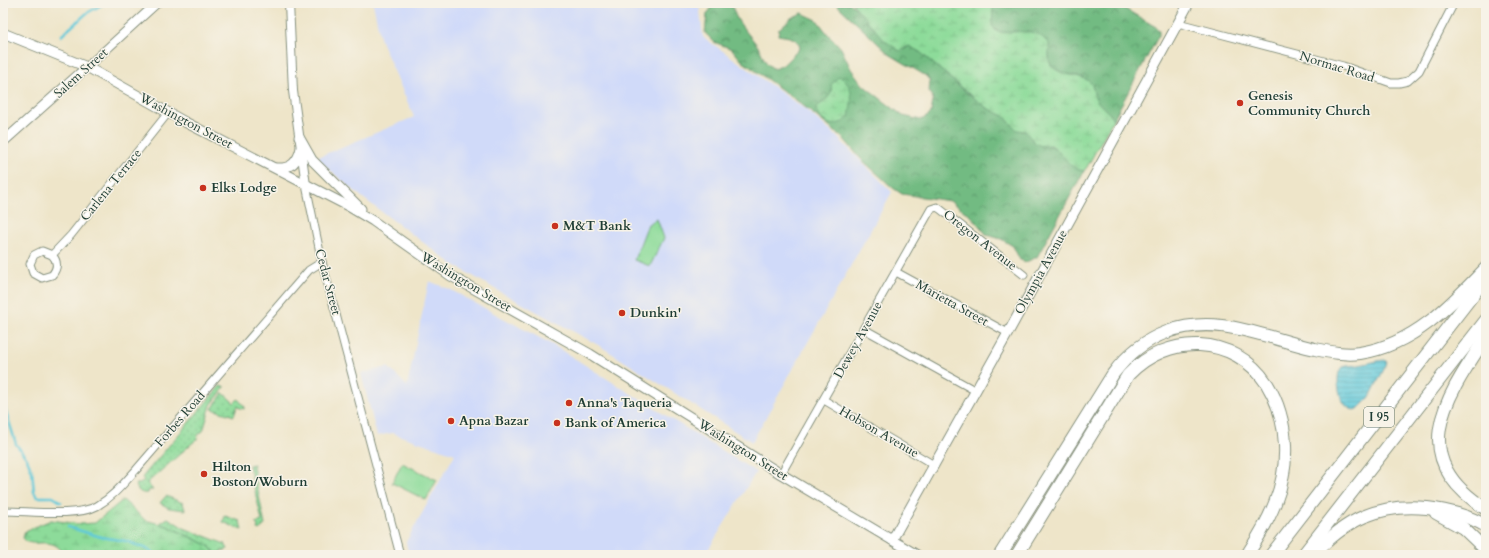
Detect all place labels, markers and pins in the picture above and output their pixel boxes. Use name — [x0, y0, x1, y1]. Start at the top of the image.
place label: Genesis Community Church — [1248, 87, 1370, 120]
marker: Genesis Community Church — [1235, 98, 1245, 108]
place label: Elks Lodge — [211, 179, 277, 197]
marker: Elks Lodge — [198, 183, 208, 193]
place label: M&T Bank — [563, 217, 632, 235]
marker: M&T Bank — [550, 221, 560, 231]
place label: Dunkin' — [630, 304, 681, 322]
marker: Dunkin' — [617, 308, 627, 318]
place label: Anna's Taqueria — [577, 394, 673, 412]
marker: Anna's Taqueria — [564, 398, 574, 408]
place label: Apna Bazar — [459, 412, 529, 430]
place label: Bank of America — [565, 414, 667, 432]
marker: Apna Bazar — [446, 416, 456, 426]
marker: Bank of America — [552, 418, 562, 428]
place label: Hilton Boston/Woburn — [212, 458, 308, 491]
marker: Hilton Boston/Woburn — [199, 469, 209, 479]

